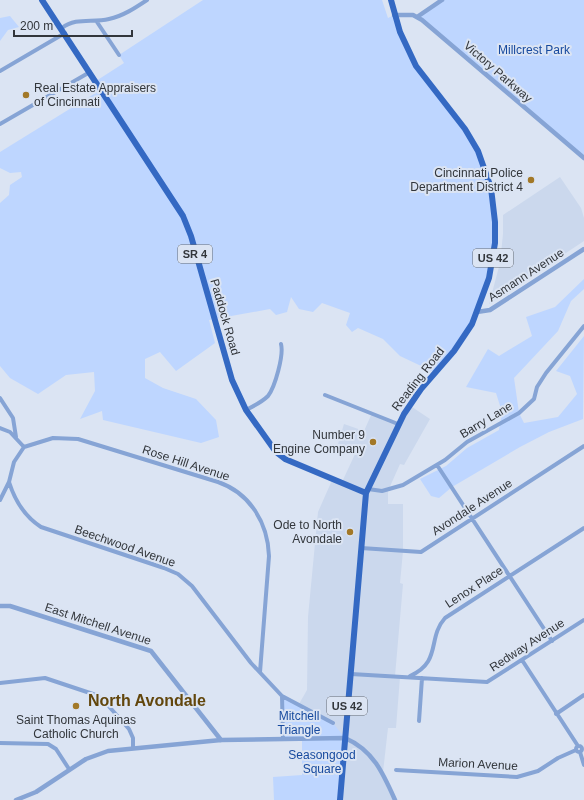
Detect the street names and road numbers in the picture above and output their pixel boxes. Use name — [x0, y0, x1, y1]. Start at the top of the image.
street label: Victory Parkway — [461, 39, 535, 105]
road number: SR 4 — [178, 245, 212, 263]
street label: Asmann Avenue — [486, 245, 567, 305]
road number: US 42 — [473, 249, 513, 267]
street label: Paddock Road — [207, 277, 243, 357]
street label: Reading Road — [389, 344, 447, 414]
street label: Barry Lane — [457, 399, 515, 441]
street label: Rose Hill Avenue — [140, 442, 232, 484]
street label: Avondale Avenue — [429, 476, 515, 538]
street label: Beechwood Avenue — [73, 522, 178, 570]
street label: Lenox Place — [442, 563, 506, 611]
street label: East Mitchell Avenue — [43, 600, 153, 648]
street label: Redway Avenue — [487, 615, 567, 674]
road number: US 42 — [327, 697, 367, 715]
street label: Marion Avenue — [438, 755, 519, 773]

